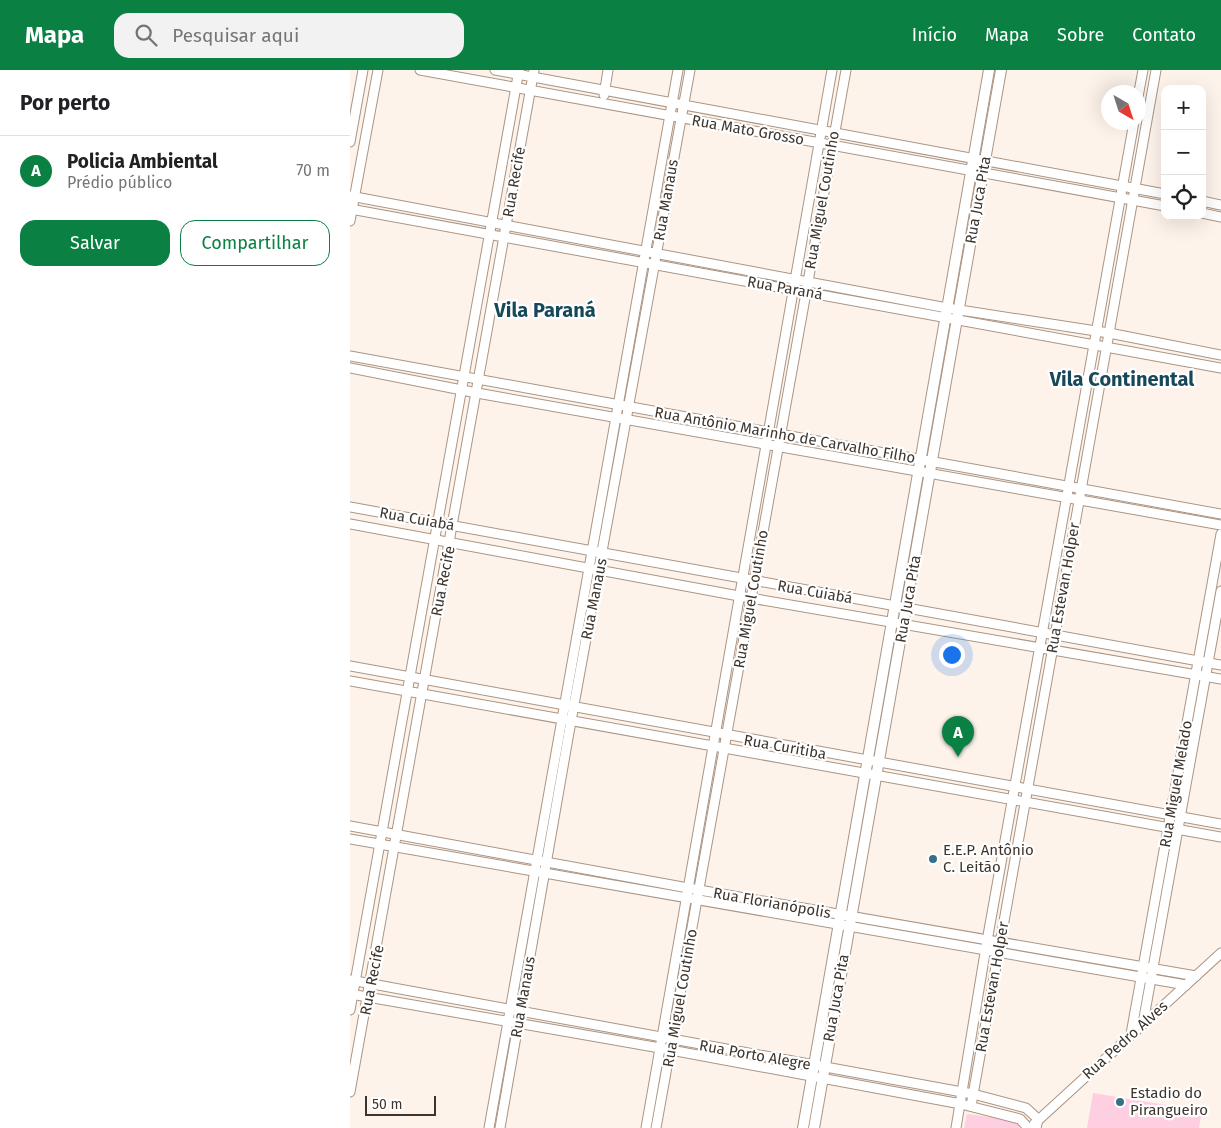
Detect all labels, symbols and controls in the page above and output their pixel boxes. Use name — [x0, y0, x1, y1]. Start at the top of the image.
search box — [114, 13, 464, 58]
text: Mapa — [25, 21, 84, 49]
icon: search — [132, 21, 160, 49]
text: Pesquisar aqui — [172, 24, 299, 47]
text: Início — [912, 24, 957, 46]
text: Mapa — [985, 24, 1029, 46]
text: Sobre — [1057, 24, 1104, 46]
text: Contato — [1132, 24, 1196, 46]
north arrow — [1101, 85, 1146, 130]
map controls — [1161, 85, 1206, 220]
button: + — [1161, 85, 1206, 130]
text: Por perto — [20, 90, 110, 116]
street label: Rua Mato Grosso — [690, 111, 806, 149]
street label: Rua Miguel Coutinho — [801, 129, 843, 271]
button: − — [1161, 130, 1206, 175]
street label: Rua Recife — [499, 145, 529, 219]
text: Policia Ambiental — [67, 150, 218, 173]
street label: Rua Juca Pita — [961, 155, 995, 245]
street label: Rua Manaus — [650, 158, 682, 242]
text: A — [31, 161, 41, 180]
text: 70 m — [296, 161, 330, 180]
text: Prédio público — [67, 173, 172, 192]
button: locate — [1161, 175, 1206, 220]
button: Salvar — [20, 220, 170, 266]
button: Compartilhar — [180, 220, 330, 266]
street label: Rua Paraná — [746, 273, 824, 303]
district label: Vila Paraná — [493, 298, 596, 322]
district label: Vila Continental — [1049, 367, 1194, 391]
street label: Rua Antônio Marinho de Carvalho Filho — [653, 403, 917, 467]
street label: Rua Cuiabá — [378, 504, 456, 534]
street label: Rua Estevan Holper — [1043, 521, 1083, 655]
street label: Rua Miguel Coutinho — [730, 528, 772, 670]
street label: Rua Recife — [427, 544, 459, 618]
street label: Rua Juca Pita — [891, 554, 925, 644]
street label: Rua Manaus — [577, 557, 611, 641]
street label: Rua Cuiabá — [776, 577, 854, 607]
your location — [939, 642, 965, 668]
pin: A — [942, 716, 974, 757]
street label: Rua Miguel Melado — [1156, 719, 1196, 849]
street label: Rua Curitiba — [742, 731, 828, 763]
place label: E.E.P. Antônio C. Leitão — [943, 841, 1034, 876]
marker: E.E.P. Antônio C. Leitão — [927, 853, 939, 865]
street label: Rua Florianópolis — [712, 884, 832, 922]
street label: Rua Estevan Holper — [972, 920, 1012, 1054]
street label: Rua Miguel Coutinho — [659, 927, 701, 1069]
street label: Rua Recife — [356, 943, 388, 1017]
street label: Rua Juca Pita — [819, 953, 853, 1043]
street label: Rua Manaus — [507, 955, 539, 1039]
street label: Rua Pedro Alves — [1079, 997, 1171, 1083]
street label: Rua Porto Alegre — [698, 1036, 812, 1074]
place label: Estadio do Pirangueiro — [1130, 1084, 1208, 1119]
scale bar — [365, 1093, 436, 1116]
text: 50 m — [372, 1096, 403, 1113]
marker: Estadio do Pirangueiro — [1114, 1096, 1126, 1108]

